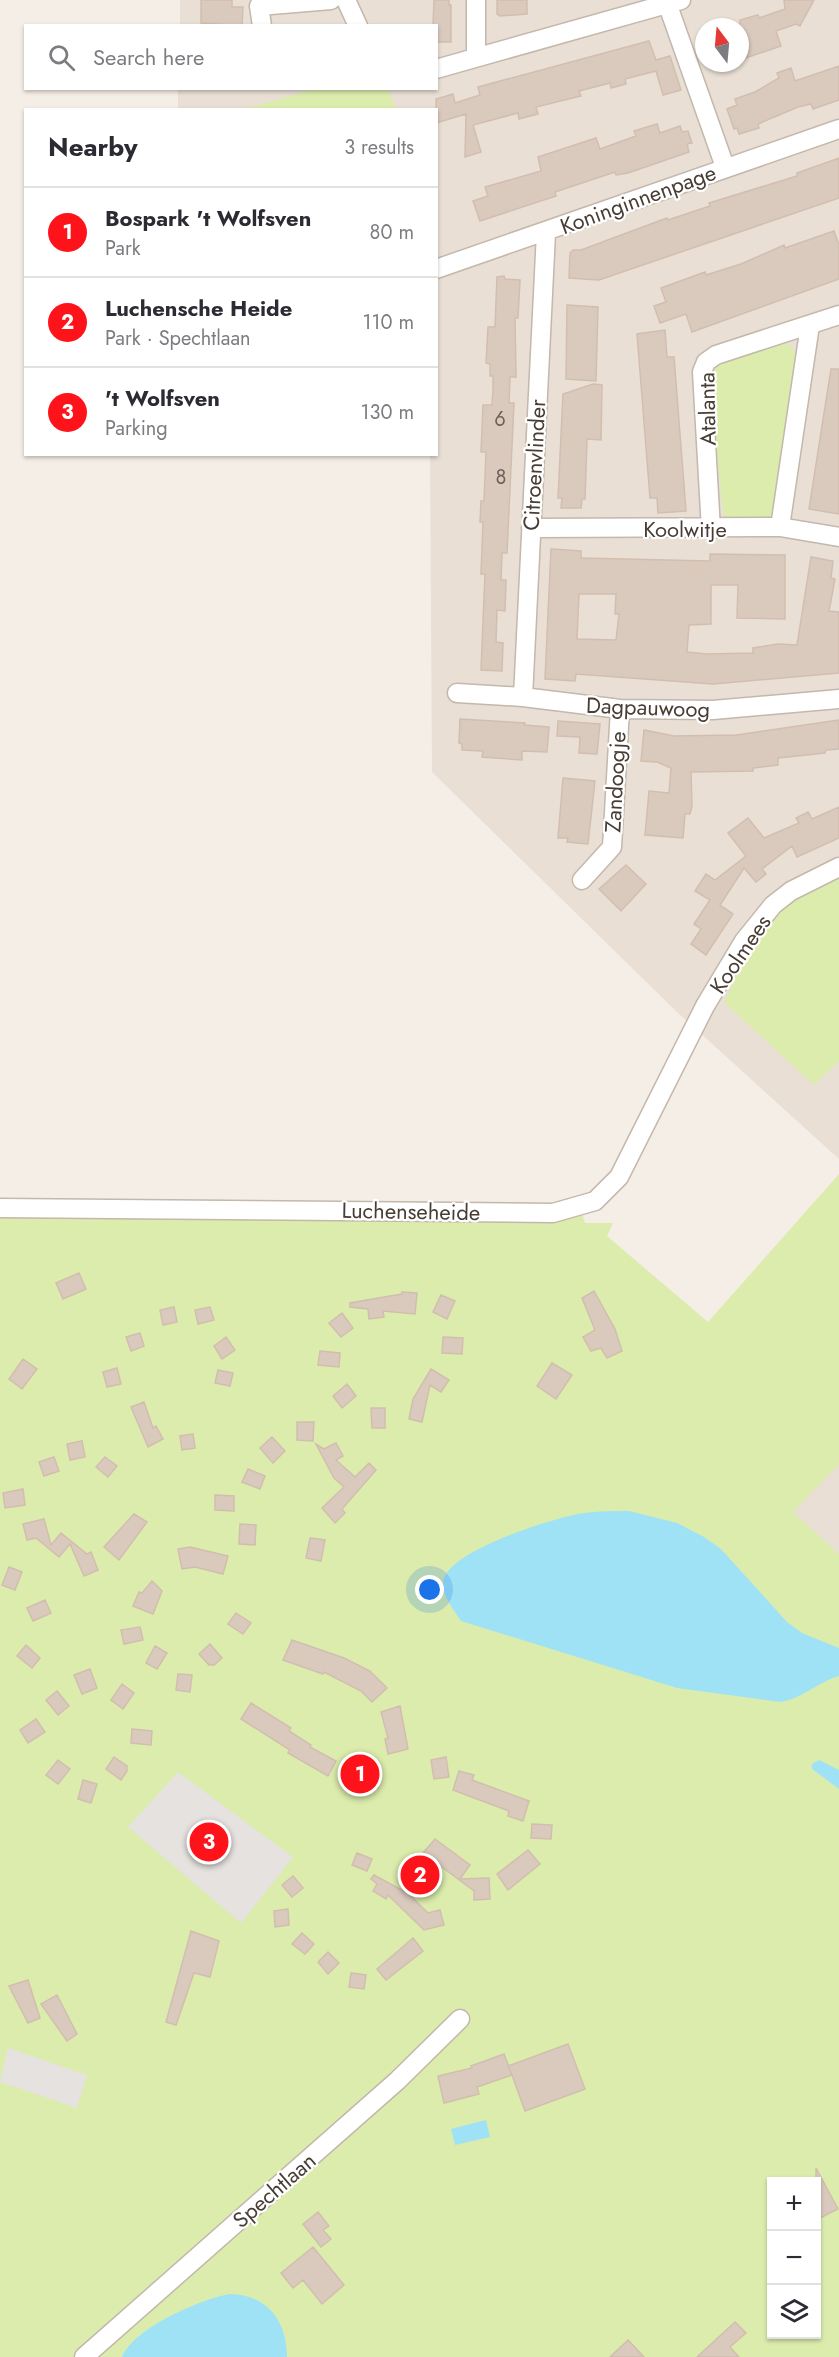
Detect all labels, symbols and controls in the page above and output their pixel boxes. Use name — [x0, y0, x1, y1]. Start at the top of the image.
north arrow — [695, 18, 749, 72]
search box — [24, 24, 438, 90]
icon: search — [45, 41, 78, 74]
text: Search here — [93, 41, 204, 73]
text: Nearby — [48, 128, 137, 166]
text: 3 results — [344, 133, 414, 162]
street label: Koninginnenpage — [556, 156, 720, 242]
text: Bospark 't Wolfsven — [105, 202, 311, 234]
text: 1 — [62, 218, 73, 247]
text: 80 m — [369, 218, 414, 247]
text: Park — [105, 234, 141, 263]
text: Luchensche Heide — [105, 292, 292, 324]
text: 2 — [61, 308, 74, 337]
text: 110 m — [362, 308, 414, 337]
text: Park · Spechtlaan — [105, 324, 251, 353]
street label: Atalanta — [690, 372, 724, 446]
text: 't Wolfsven — [105, 382, 220, 414]
text: 3 — [61, 398, 74, 427]
text: 130 m — [360, 398, 414, 427]
street label: Citroenvlinder — [515, 398, 553, 531]
house number: 6 — [494, 405, 506, 434]
text: Parking — [105, 414, 168, 443]
house number: 8 — [496, 463, 506, 492]
street label: Koolwitje — [643, 513, 727, 545]
street label: Dagpauwoog — [586, 689, 710, 725]
street label: Zandoogje — [596, 731, 634, 833]
street label: Koolmees — [702, 908, 778, 1000]
street label: Luchenseheide — [341, 1194, 481, 1228]
your location — [415, 1575, 444, 1604]
pin: 1 — [340, 1752, 380, 1796]
pin: 3 — [190, 1820, 228, 1864]
pin: 2 — [400, 1852, 440, 1898]
street label: Spechtlaan — [225, 2145, 323, 2235]
map controls — [767, 2177, 821, 2339]
button: + — [767, 2177, 821, 2231]
button: − — [767, 2231, 821, 2285]
button: layers — [767, 2285, 821, 2339]

